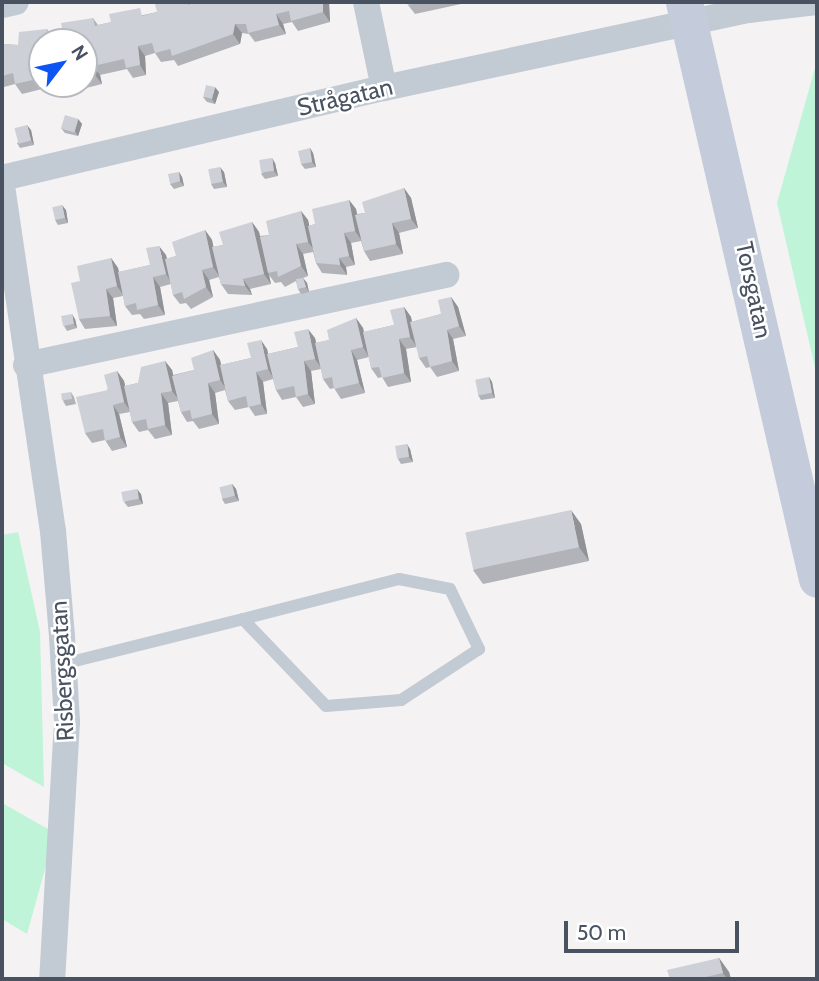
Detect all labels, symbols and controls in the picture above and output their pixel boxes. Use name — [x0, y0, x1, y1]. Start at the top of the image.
north arrow — [28, 28, 98, 98]
text: N — [66, 41, 93, 64]
street label: Strågatan — [295, 72, 395, 122]
street label: Torsgatan — [730, 239, 778, 341]
street label: Risbergsgatan — [44, 600, 80, 742]
scale bar — [567, 908, 742, 952]
text: 50 m — [577, 920, 626, 945]

